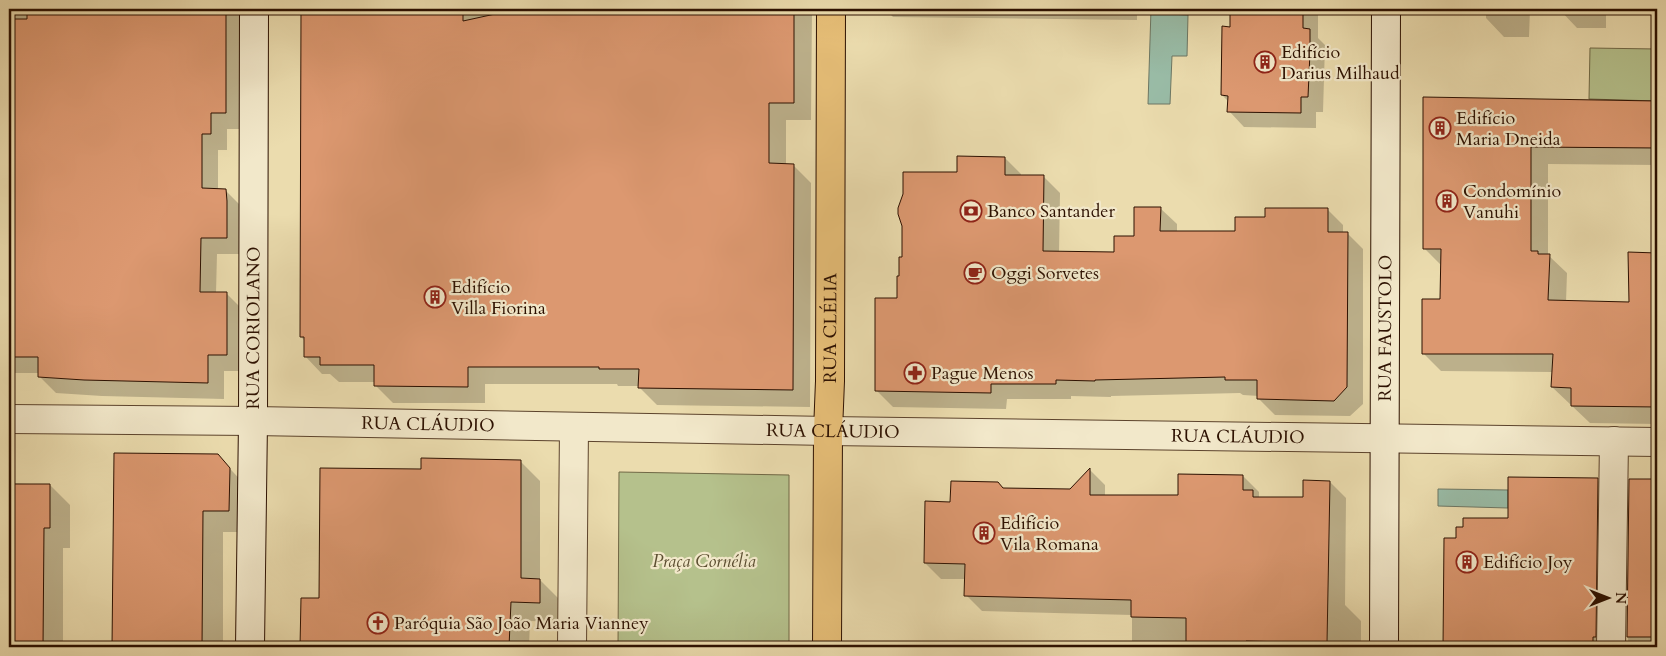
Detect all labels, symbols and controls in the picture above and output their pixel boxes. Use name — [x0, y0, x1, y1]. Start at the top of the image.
place label: Edifício Darius Milhaud — [1281, 40, 1400, 86]
building icon: Edifício Darius Milhaud — [1253, 50, 1277, 74]
place label: Edifício Maria Dneida — [1456, 106, 1561, 152]
building icon: Edifício Maria Dneida — [1428, 116, 1452, 140]
place label: Condomínio Vanuhi — [1463, 179, 1562, 225]
building icon: Condomínio Vanuhi — [1435, 189, 1459, 213]
bank icon: Banco Santander — [959, 199, 983, 223]
place label: Banco Santander — [987, 199, 1115, 224]
street label: RUA CORIOLANO — [241, 246, 266, 410]
street label: RUA FAUSTOLO — [1373, 255, 1398, 401]
cafe icon: Oggi Sorvetes — [963, 261, 987, 285]
place label: Oggi Sorvetes — [991, 261, 1099, 286]
street label: RUA CLÉLIA — [818, 273, 843, 383]
place label: Edifício Villa Fiorina — [451, 275, 546, 321]
building icon: Edifício Villa Fiorina — [423, 285, 447, 309]
pharmacy icon: Pague Menos — [903, 361, 927, 385]
place label: Pague Menos — [931, 361, 1034, 386]
street label: RUA CLÁUDIO — [361, 411, 495, 438]
street label: RUA CLÁUDIO — [766, 418, 900, 445]
street label: RUA CLÁUDIO — [1171, 424, 1305, 450]
place label: Edifício Vila Romana — [1000, 511, 1099, 557]
building icon: Edifício Vila Romana — [972, 521, 996, 545]
park label: Praça Cornélia — [652, 549, 756, 574]
building icon: Edifício Joy — [1455, 550, 1479, 574]
place label: Edifício Joy — [1483, 550, 1573, 575]
north arrow — [1584, 574, 1634, 624]
text: N — [1611, 592, 1630, 604]
church icon: Paróquia São João Maria Vianney — [366, 611, 390, 635]
place label: Paróquia São João Maria Vianney — [394, 611, 649, 636]

